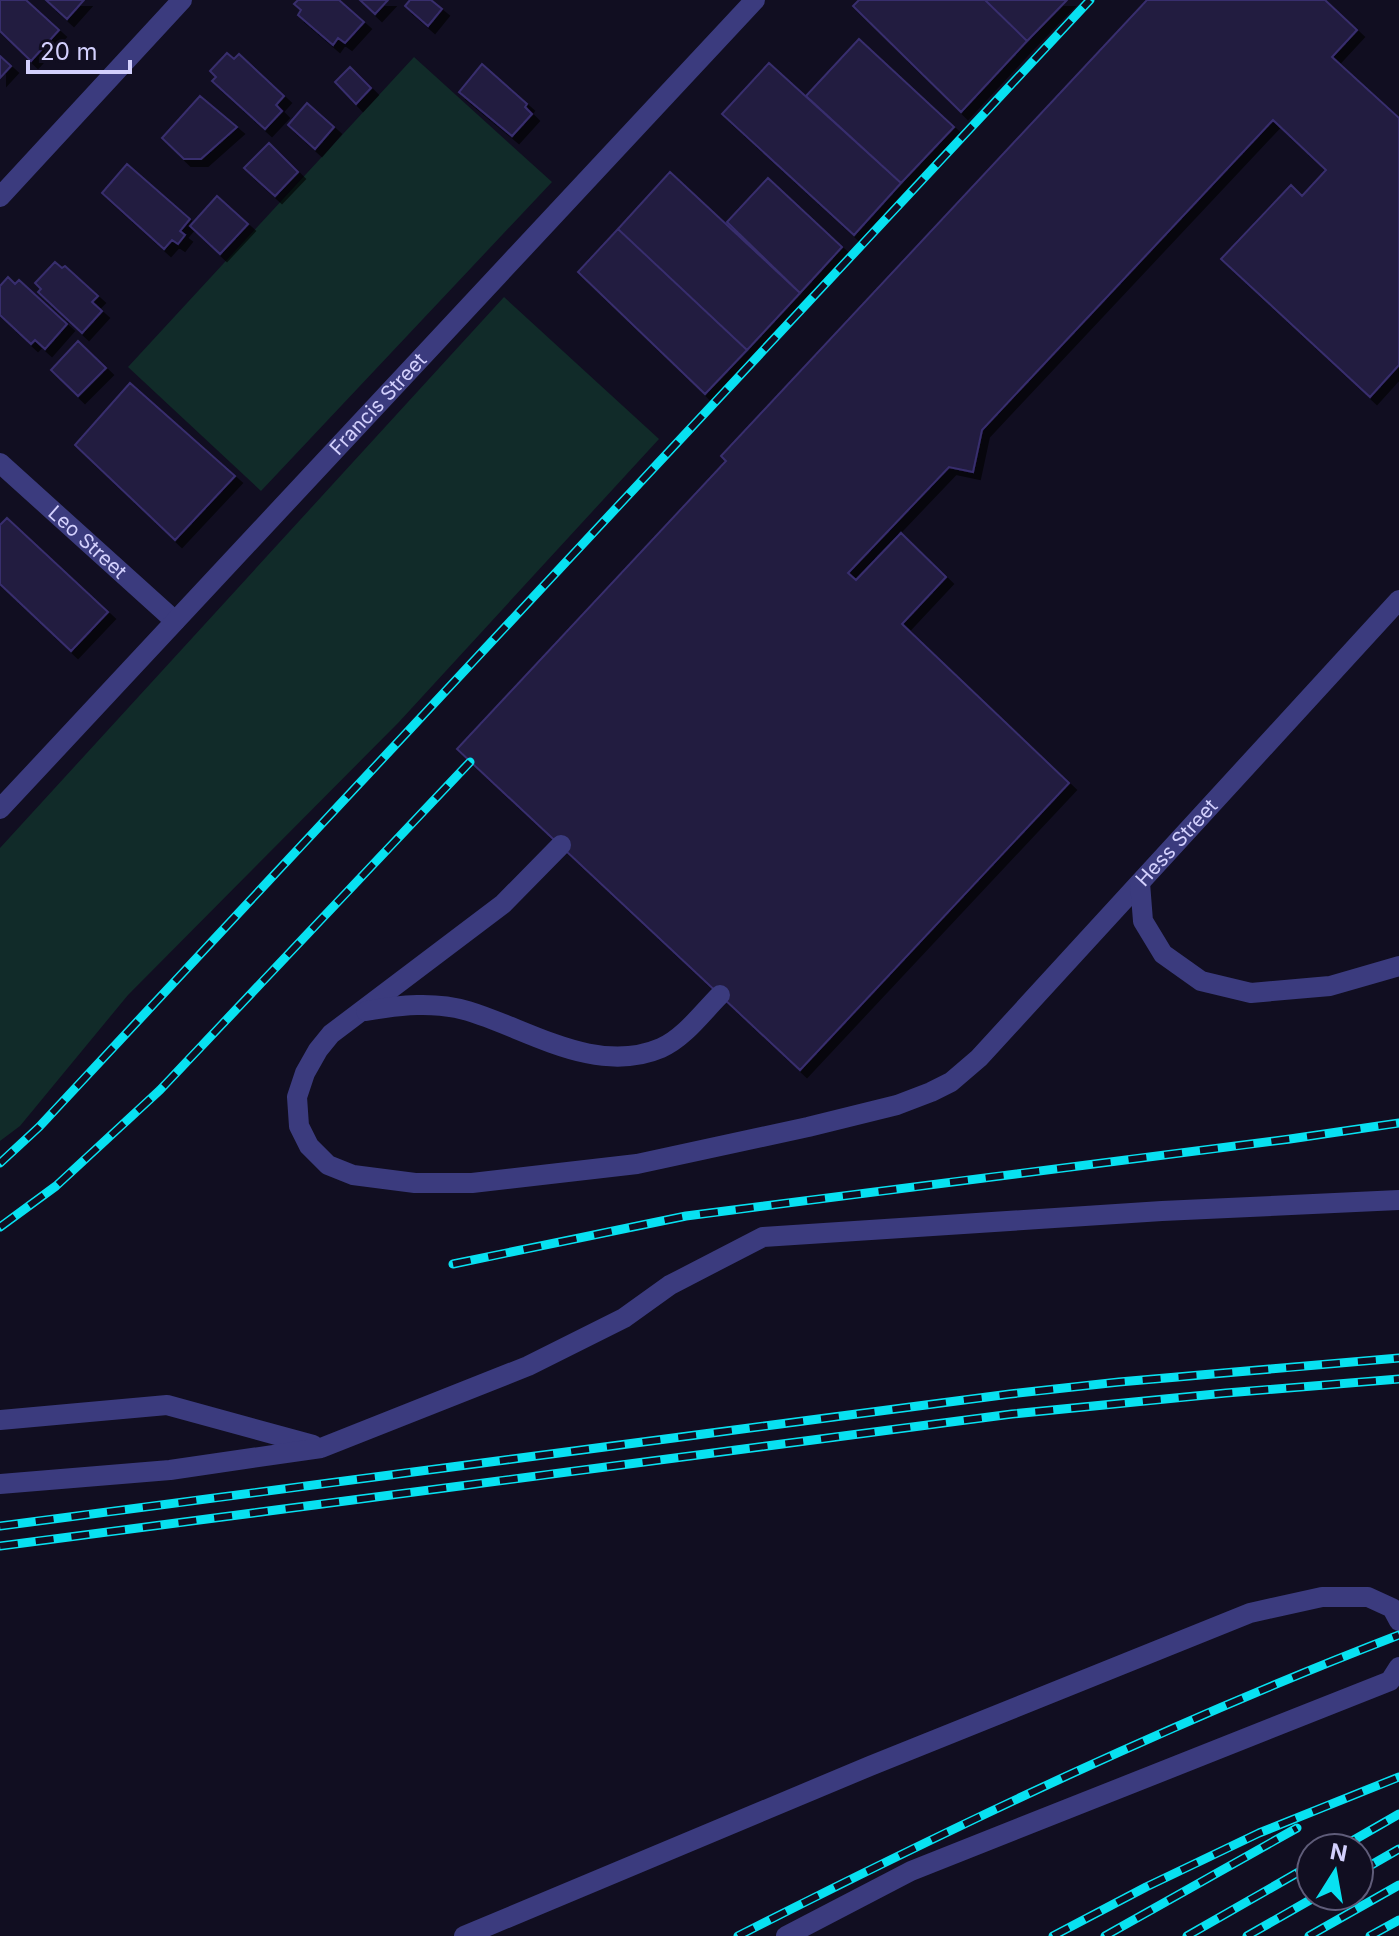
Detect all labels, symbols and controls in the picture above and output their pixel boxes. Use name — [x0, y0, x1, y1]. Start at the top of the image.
scale bar — [28, 24, 130, 74]
text: 20 m — [40, 37, 98, 66]
street label: Francis Street — [325, 348, 432, 460]
street label: Leo Street — [44, 501, 132, 584]
street label: Hess Street — [1131, 794, 1223, 891]
north arrow — [1295, 1832, 1375, 1912]
text: N — [1328, 1838, 1350, 1867]

